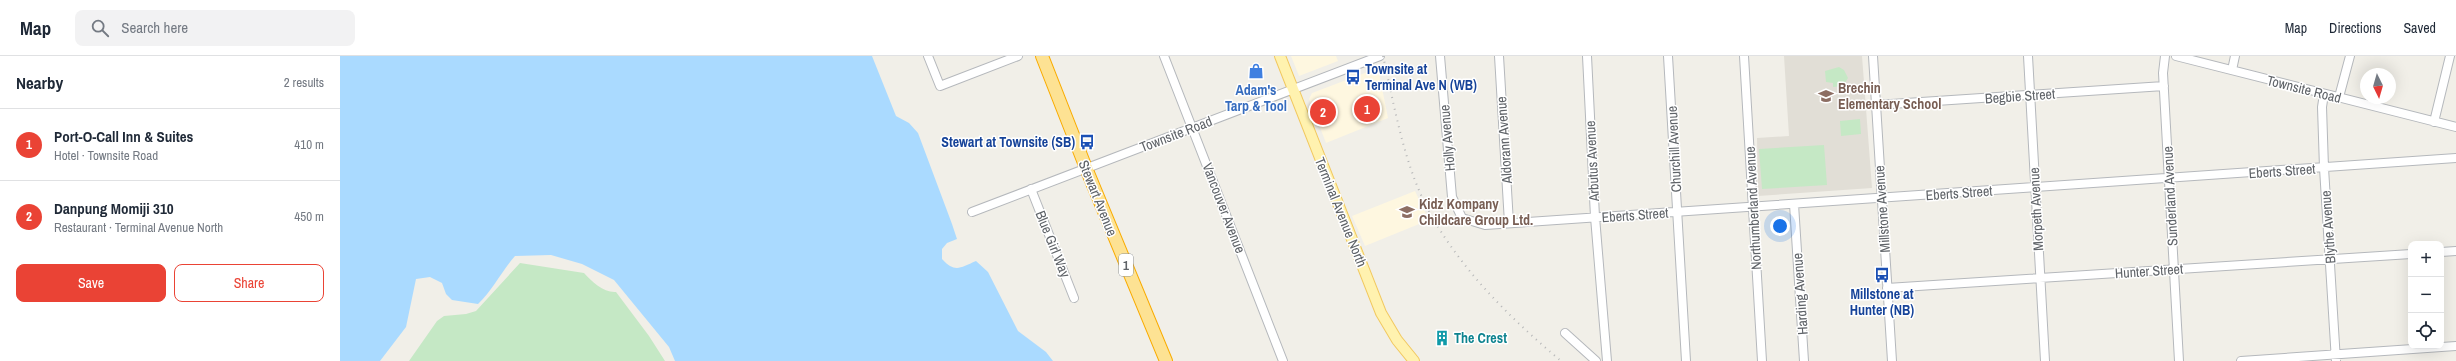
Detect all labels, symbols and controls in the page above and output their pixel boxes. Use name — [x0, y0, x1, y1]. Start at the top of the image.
search box — [75, 10, 355, 46]
text: Map — [20, 15, 51, 41]
icon: search — [89, 17, 111, 39]
text: Search here — [121, 17, 188, 38]
text: Map — [2285, 19, 2307, 37]
text: Directions — [2329, 19, 2381, 37]
text: Saved — [2403, 19, 2436, 37]
place label: Townsite at Terminal Ave N (WB) — [1365, 60, 1477, 94]
shop icon: Adam's Tarp & Tool — [1247, 62, 1265, 80]
bus stop icon: Townsite at Terminal Ave N (WB) — [1344, 68, 1362, 86]
north arrow — [2360, 68, 2396, 104]
text: Nearby — [16, 71, 63, 94]
street label: Townsite Road — [2265, 71, 2343, 107]
text: 2 results — [284, 74, 324, 91]
place label: Brechin Elementary School — [1838, 79, 1941, 113]
place label: Adam's Tarp & Tool — [1225, 81, 1287, 115]
street label: Begbie Street — [1984, 85, 2056, 107]
school or university icon: Brechin Elementary School — [1817, 87, 1835, 105]
pin: 1 — [1354, 94, 1380, 124]
street label: Aldorann Avenue — [1492, 96, 1516, 185]
pin: 2 — [1310, 97, 1336, 127]
street label: Holly Avenue — [1435, 104, 1459, 172]
street label: Churchill Avenue — [1663, 105, 1685, 193]
street label: Townsite Road — [1137, 112, 1215, 156]
street label: Arbutus Avenue — [1581, 120, 1603, 203]
text: Port-O-Call Inn & Suites — [54, 126, 193, 147]
place label: Stewart at Townsite (SB) — [941, 133, 1075, 151]
bus stop icon: Stewart at Townsite (SB) — [1078, 133, 1096, 151]
text: 1 — [26, 136, 32, 153]
text: 410 m — [294, 136, 324, 153]
street label: Northumberland Avenue — [1741, 146, 1765, 270]
street label: Sunderland Avenue — [2158, 146, 2182, 246]
text: Hotel · Townsite Road — [54, 147, 158, 164]
street label: Terminal Avenue North — [1311, 155, 1371, 269]
street label: Stewart Avenue — [1075, 157, 1121, 239]
street label: Vancouver Avenue — [1199, 160, 1249, 256]
street label: Eberts Street — [2248, 160, 2316, 182]
street label: Millstone Avenue — [1870, 165, 1894, 253]
street label: Morpeth Avenue — [2025, 167, 2047, 251]
street label: Eberts Street — [1925, 182, 1993, 204]
street label: Blythe Avenue — [2316, 190, 2340, 264]
place label: Kidz Kompany Childcare Group Ltd. — [1419, 195, 1533, 229]
text: Danpung Momiji 310 — [54, 198, 174, 219]
school or university icon: Kidz Kompany Childcare Group Ltd. — [1398, 203, 1416, 221]
street label: Eberts Street — [1601, 204, 1669, 226]
text: 2 — [26, 208, 32, 225]
text: 450 m — [294, 208, 324, 225]
street label: Blue Girl Way — [1031, 208, 1075, 280]
your location — [1770, 216, 1790, 236]
text: Restaurant · Terminal Avenue North — [54, 219, 223, 236]
map controls — [2408, 241, 2444, 349]
button: + — [2408, 241, 2444, 277]
street label: Harding Avenue — [1788, 252, 1812, 336]
road number: 1 — [1119, 254, 1133, 276]
street label: Hunter Street — [2114, 260, 2184, 282]
button: Save — [16, 264, 166, 302]
button: Share — [174, 264, 324, 302]
bus stop icon: Millstone at Hunter (NB) — [1873, 266, 1891, 284]
button: − — [2408, 277, 2444, 313]
place label: Millstone at Hunter (NB) — [1850, 285, 1914, 319]
button: locate — [2408, 313, 2444, 349]
building icon: The Crest — [1433, 329, 1451, 347]
place label: The Crest — [1454, 329, 1507, 347]

